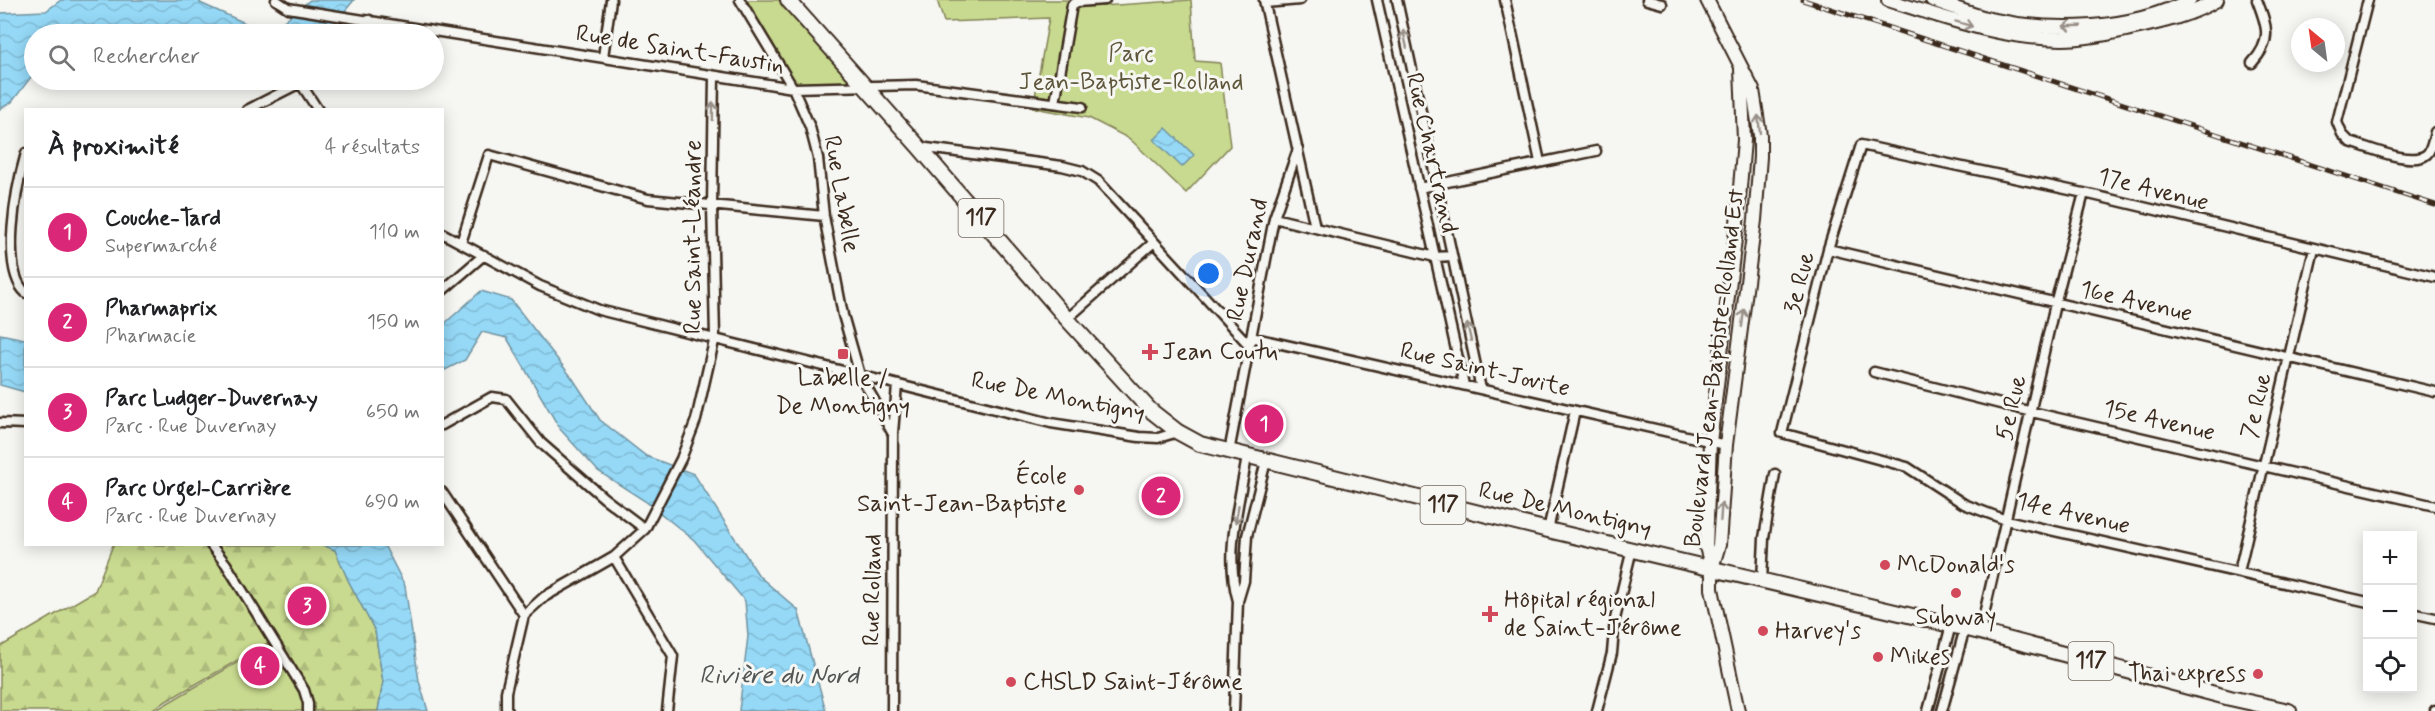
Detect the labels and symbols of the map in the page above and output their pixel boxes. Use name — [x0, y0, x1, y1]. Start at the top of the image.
street label: Rue de Saint-Faustin — [574, 18, 786, 82]
north arrow — [2291, 18, 2345, 72]
one-way arrow — [1954, 19, 1973, 30]
one-way arrow — [2063, 21, 2083, 32]
one-way arrow — [1399, 30, 1411, 49]
park label: Parc Jean-Baptiste-Rolland — [1019, 39, 1243, 98]
street label: Rue Chartrand — [1398, 70, 1464, 236]
one-way arrow — [707, 101, 719, 121]
one-way arrow — [1753, 115, 1764, 135]
street label: Rue Labelle — [815, 133, 867, 255]
street label: Rue Saint-Léandre — [678, 140, 709, 334]
street label: 17e Avenue — [2094, 161, 2212, 219]
street label: Boulevard Jean-Baptiste-Rolland Est — [1678, 186, 1752, 549]
street label: Rue Durand — [1220, 196, 1276, 324]
road number: 117 — [958, 199, 1004, 237]
street label: 3e Rue — [1777, 249, 1823, 317]
your location — [1194, 259, 1223, 288]
street label: 16e Avenue — [2077, 274, 2195, 330]
one-way arrow — [1737, 309, 1748, 329]
one-way arrow — [1462, 323, 1474, 342]
street label: Rue Saint-Jovite — [1397, 335, 1573, 405]
place label: Jean Coutu — [1162, 337, 1278, 368]
marker: Jean Coutu — [1143, 345, 1157, 359]
marker: Labelle / De Montigny — [836, 347, 850, 361]
place label: Labelle / De Montigny — [776, 363, 910, 422]
street label: Rue De Montigny — [968, 365, 1148, 429]
street label: 7e Rue — [2234, 370, 2280, 442]
street label: 5e Rue — [1989, 372, 2035, 444]
street label: 15e Avenue — [2100, 393, 2218, 449]
pin: 1 — [1244, 402, 1284, 446]
place label: École Saint-Jean-Baptiste — [857, 459, 1067, 520]
pin: 2 — [1142, 474, 1180, 518]
street label: Rue De Montigny — [1476, 475, 1654, 545]
marker: École Saint-Jean-Baptiste — [1072, 483, 1086, 497]
road number: 117 — [1420, 486, 1466, 524]
street label: 14e Avenue — [2013, 486, 2133, 542]
one-way arrow — [1716, 502, 1727, 522]
one-way arrow — [1231, 504, 1242, 524]
street label: Rue Rolland — [857, 533, 889, 647]
place label: McDonald's — [1897, 550, 2015, 581]
marker: McDonald's — [1878, 558, 1892, 572]
pin: 3 — [288, 584, 326, 628]
place label: Hôpital régional de Saint-Jérôme — [1504, 585, 1682, 644]
marker: Subway — [1949, 586, 1963, 600]
place label: Subway — [1916, 602, 1996, 633]
marker: Hôpital régional de Saint-Jérôme — [1481, 605, 1499, 623]
place label: Harvey's — [1775, 616, 1861, 647]
marker: Harvey's — [1756, 624, 1770, 638]
place label: Mikes — [1890, 642, 1950, 673]
road number: 117 — [2068, 642, 2114, 680]
pin: 4 — [240, 644, 280, 688]
marker: Mikes — [1871, 650, 1885, 664]
water label: Rivière du Nord — [699, 659, 861, 693]
place label: Thai express — [2128, 659, 2246, 690]
place label: CHSLD Saint-Jérôme — [1023, 667, 1243, 698]
marker: Thai express — [2251, 667, 2265, 681]
marker: CHSLD Saint-Jérôme — [1004, 675, 1018, 689]

